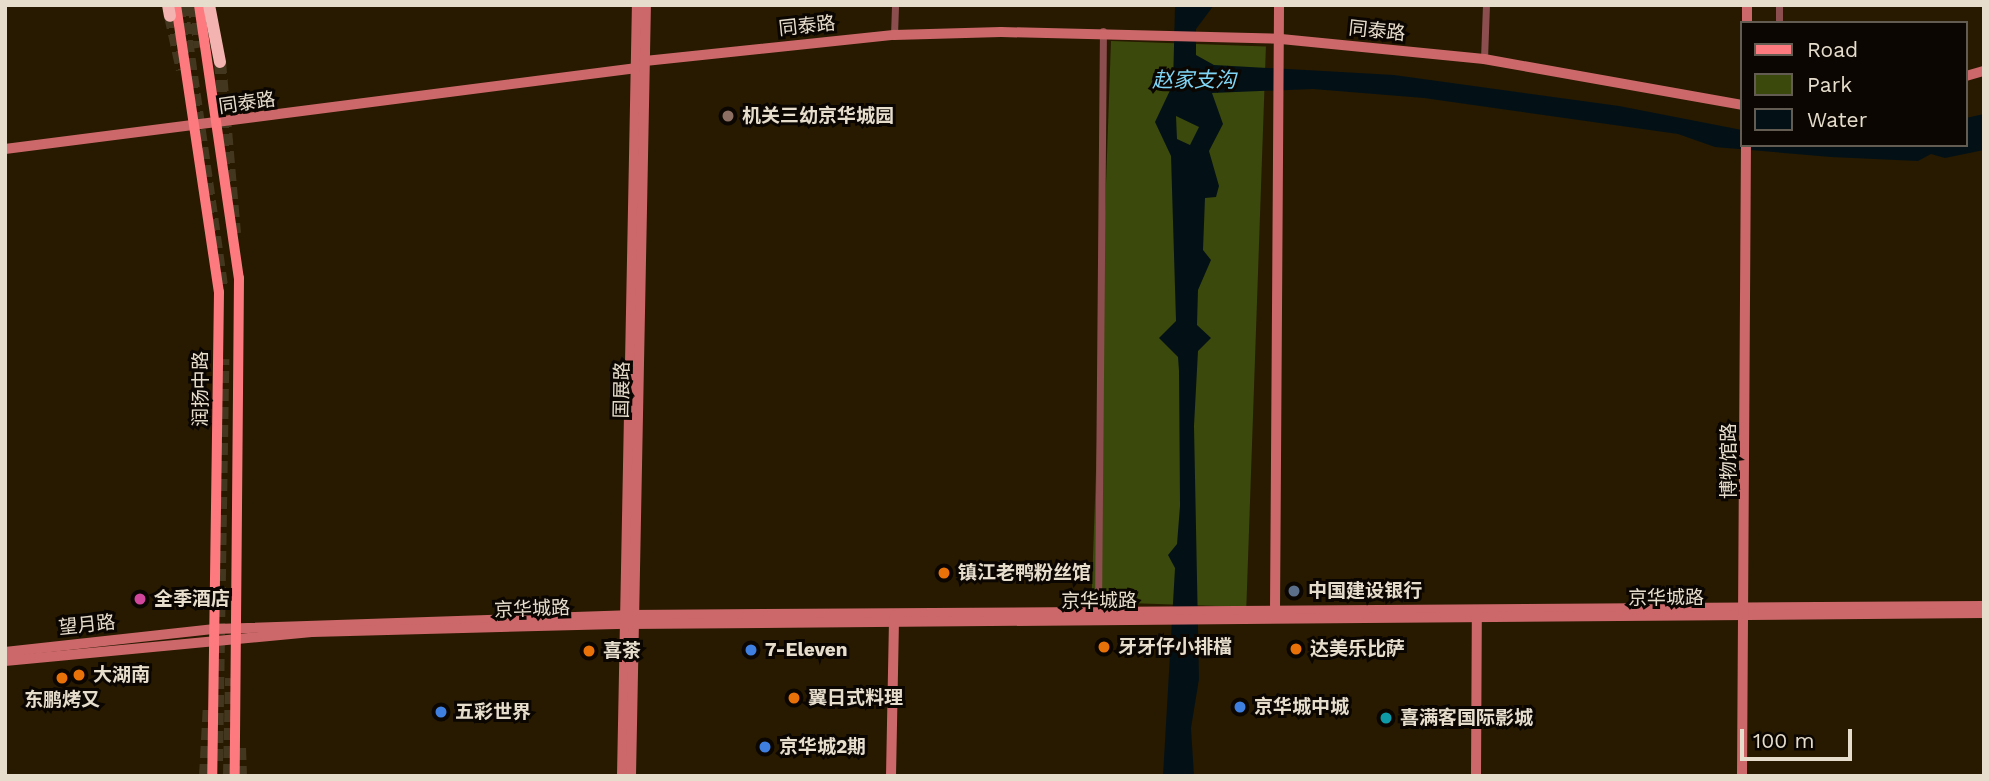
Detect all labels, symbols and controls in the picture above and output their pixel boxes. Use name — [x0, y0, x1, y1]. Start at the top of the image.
street label: 同泰路 — [777, 12, 837, 40]
street label: 同泰路 — [1347, 17, 1407, 45]
legend — [1741, 21, 1968, 147]
text: Road — [1807, 37, 1858, 62]
water label: 赵家支沟 — [1152, 67, 1236, 93]
text: Park — [1807, 72, 1852, 97]
street label: 同泰路 — [217, 88, 277, 118]
place label: 机关三幼京华城园 — [742, 105, 894, 127]
text: Water — [1807, 107, 1867, 132]
marker: 机关三幼京华城园 — [720, 108, 736, 124]
street label: 润扬中路 — [190, 351, 212, 427]
street label: 国展路 — [610, 361, 634, 419]
street label: 博物馆路 — [1718, 423, 1740, 499]
place label: 镇江老鸭粉丝馆 — [958, 562, 1091, 584]
marker: 镇江老鸭粉丝馆 — [936, 565, 952, 581]
place label: 中国建设银行 — [1308, 580, 1422, 602]
marker: 中国建设银行 — [1286, 583, 1302, 599]
street label: 京华城路 — [1628, 587, 1704, 609]
place label: 全季酒店 — [154, 588, 230, 610]
street label: 京华城路 — [1061, 590, 1137, 612]
marker: 全季酒店 — [132, 591, 148, 607]
street label: 京华城路 — [494, 596, 570, 622]
street label: 望月路 — [57, 611, 117, 639]
place label: 牙牙仔小排檔 — [1118, 636, 1232, 658]
place label: 达美乐比萨 — [1310, 638, 1405, 660]
place label: 7-Eleven — [765, 639, 848, 661]
marker: 牙牙仔小排檔 — [1096, 639, 1112, 655]
place label: 喜茶 — [603, 640, 641, 662]
marker: 达美乐比萨 — [1288, 641, 1304, 657]
marker: 7-Eleven — [743, 642, 759, 658]
marker: 喜茶 — [581, 643, 597, 659]
place label: 大湖南 — [93, 664, 150, 686]
marker: 大湖南 — [71, 667, 87, 683]
marker: 东鹏烤又 — [54, 670, 70, 686]
place label: 翼日式料理 — [808, 687, 903, 709]
place label: 东鹏烤又 — [24, 689, 100, 711]
marker: 翼日式料理 — [786, 690, 802, 706]
place label: 京华城中城 — [1254, 696, 1349, 718]
marker: 京华城中城 — [1232, 699, 1248, 715]
place label: 五彩世界 — [455, 701, 531, 723]
marker: 五彩世界 — [433, 704, 449, 720]
place label: 喜满客国际影城 — [1400, 707, 1533, 729]
marker: 喜满客国际影城 — [1378, 710, 1394, 726]
scale bar — [1744, 714, 1856, 758]
text: 100 m — [1753, 728, 1815, 753]
place label: 京华城2期 — [779, 736, 866, 758]
marker: 京华城2期 — [757, 739, 773, 755]

